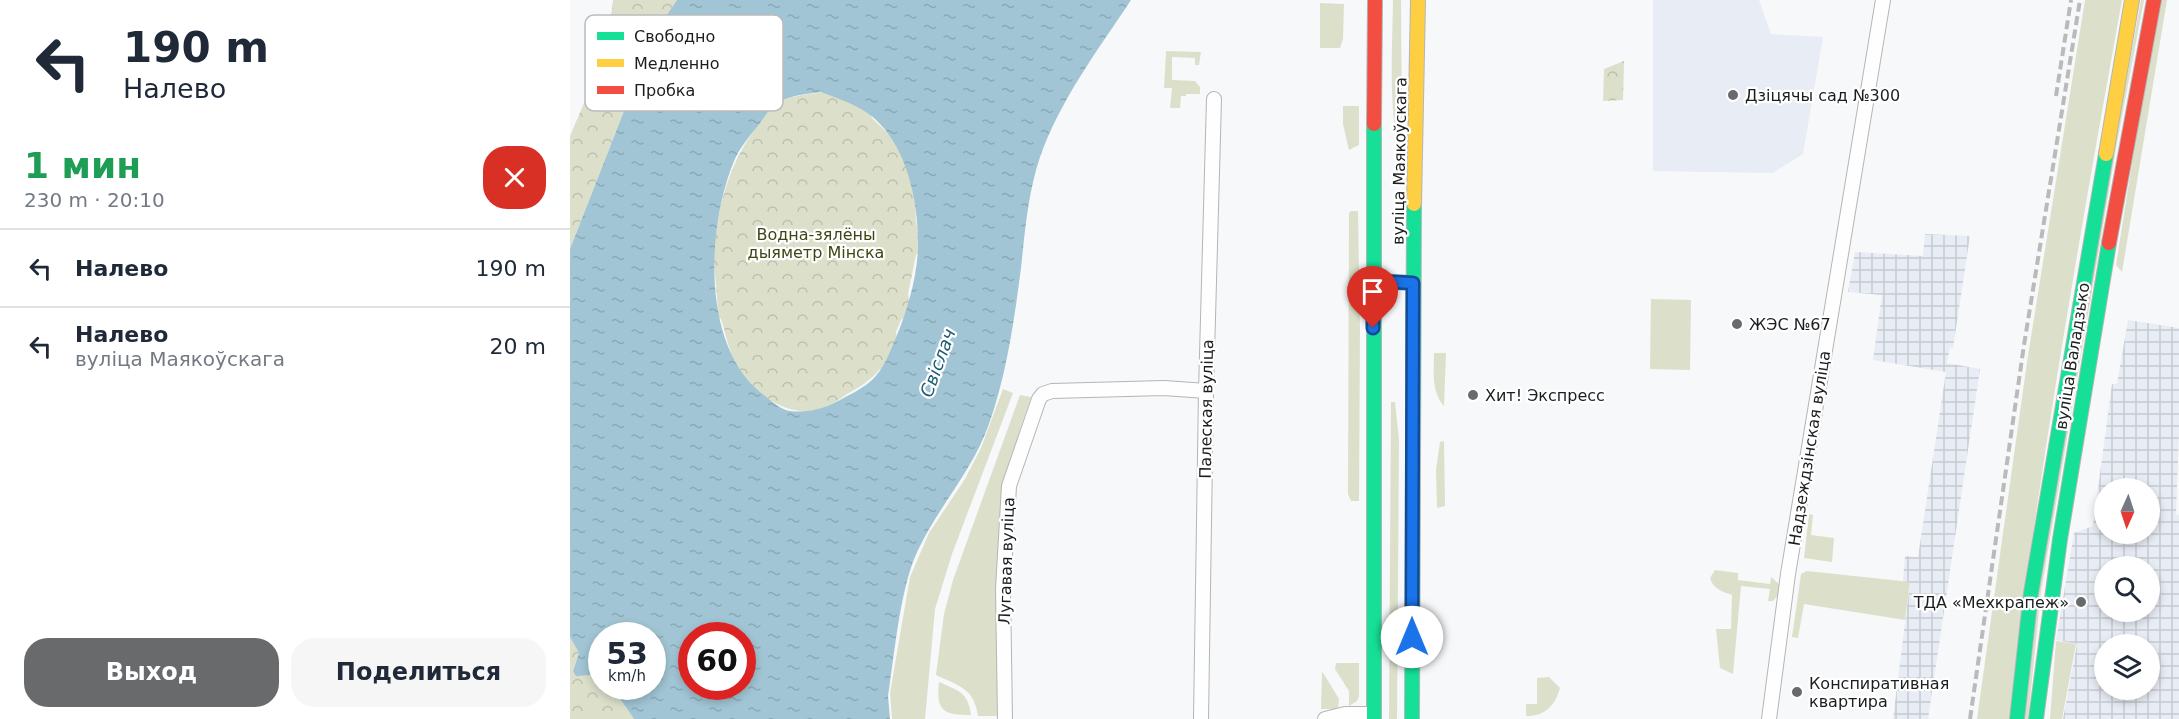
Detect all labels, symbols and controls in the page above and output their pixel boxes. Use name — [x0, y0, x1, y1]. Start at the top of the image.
legend — [585, 15, 783, 111]
text: 190 m — [123, 23, 269, 72]
icon: left — [24, 24, 102, 102]
text: Свободно — [634, 27, 715, 46]
text: Медленно — [634, 54, 720, 73]
text: Налево — [123, 73, 226, 104]
street label: вуліца Маякоўскага — [1389, 77, 1410, 245]
text: Пробка — [634, 81, 695, 100]
place label: Дзіцячы сад №300 — [1745, 86, 1900, 105]
marker: Дзіцячы сад №300 — [1726, 88, 1740, 102]
text: 1 мин — [24, 145, 141, 186]
button: close — [483, 146, 546, 209]
text: 230 m · 20:10 — [24, 188, 165, 212]
park label: Водна-зялёны дыяметр Мінска — [748, 225, 884, 262]
icon: left — [24, 252, 57, 285]
text: Налево — [75, 256, 168, 281]
text: 190 m — [476, 256, 546, 281]
pin — [1347, 266, 1398, 328]
icon: arrive — [1356, 275, 1389, 308]
street label: вуліца Валадзько — [2051, 281, 2094, 431]
place label: ЖЭС №67 — [1749, 315, 1831, 334]
marker: ЖЭС №67 — [1730, 317, 1744, 331]
text: Налево — [75, 322, 168, 347]
water label: Свіслач — [915, 326, 960, 400]
icon: left — [24, 330, 57, 363]
text: 20 m — [490, 334, 546, 359]
street label: Палеская вуліца — [1196, 339, 1217, 479]
text: вуліца Маякоўскага — [75, 347, 285, 371]
street label: Надзеждзінская вуліца — [1785, 349, 1834, 547]
place label: Хит! Экспресс — [1485, 386, 1605, 405]
marker: Хит! Экспресс — [1466, 388, 1480, 402]
north arrow — [2094, 478, 2160, 544]
map controls — [2094, 478, 2160, 700]
street label: Лугавая вуліца — [995, 497, 1018, 625]
button: search — [2094, 556, 2160, 622]
place label: ТДА «Мехкрапеж» — [1913, 593, 2069, 612]
marker: ТДА «Мехкрапеж» — [2074, 595, 2088, 609]
position arrow — [1380, 605, 1444, 669]
speed limit sign: 60 — [678, 622, 756, 700]
button: layers — [2094, 634, 2160, 700]
text: 53 — [606, 636, 648, 671]
button: Выход — [24, 638, 279, 707]
button: Поделиться — [291, 638, 546, 707]
text: km/h — [608, 667, 646, 685]
place label: Конспиративная квартира — [1809, 674, 1949, 711]
marker: Конспиративная квартира — [1790, 685, 1804, 699]

